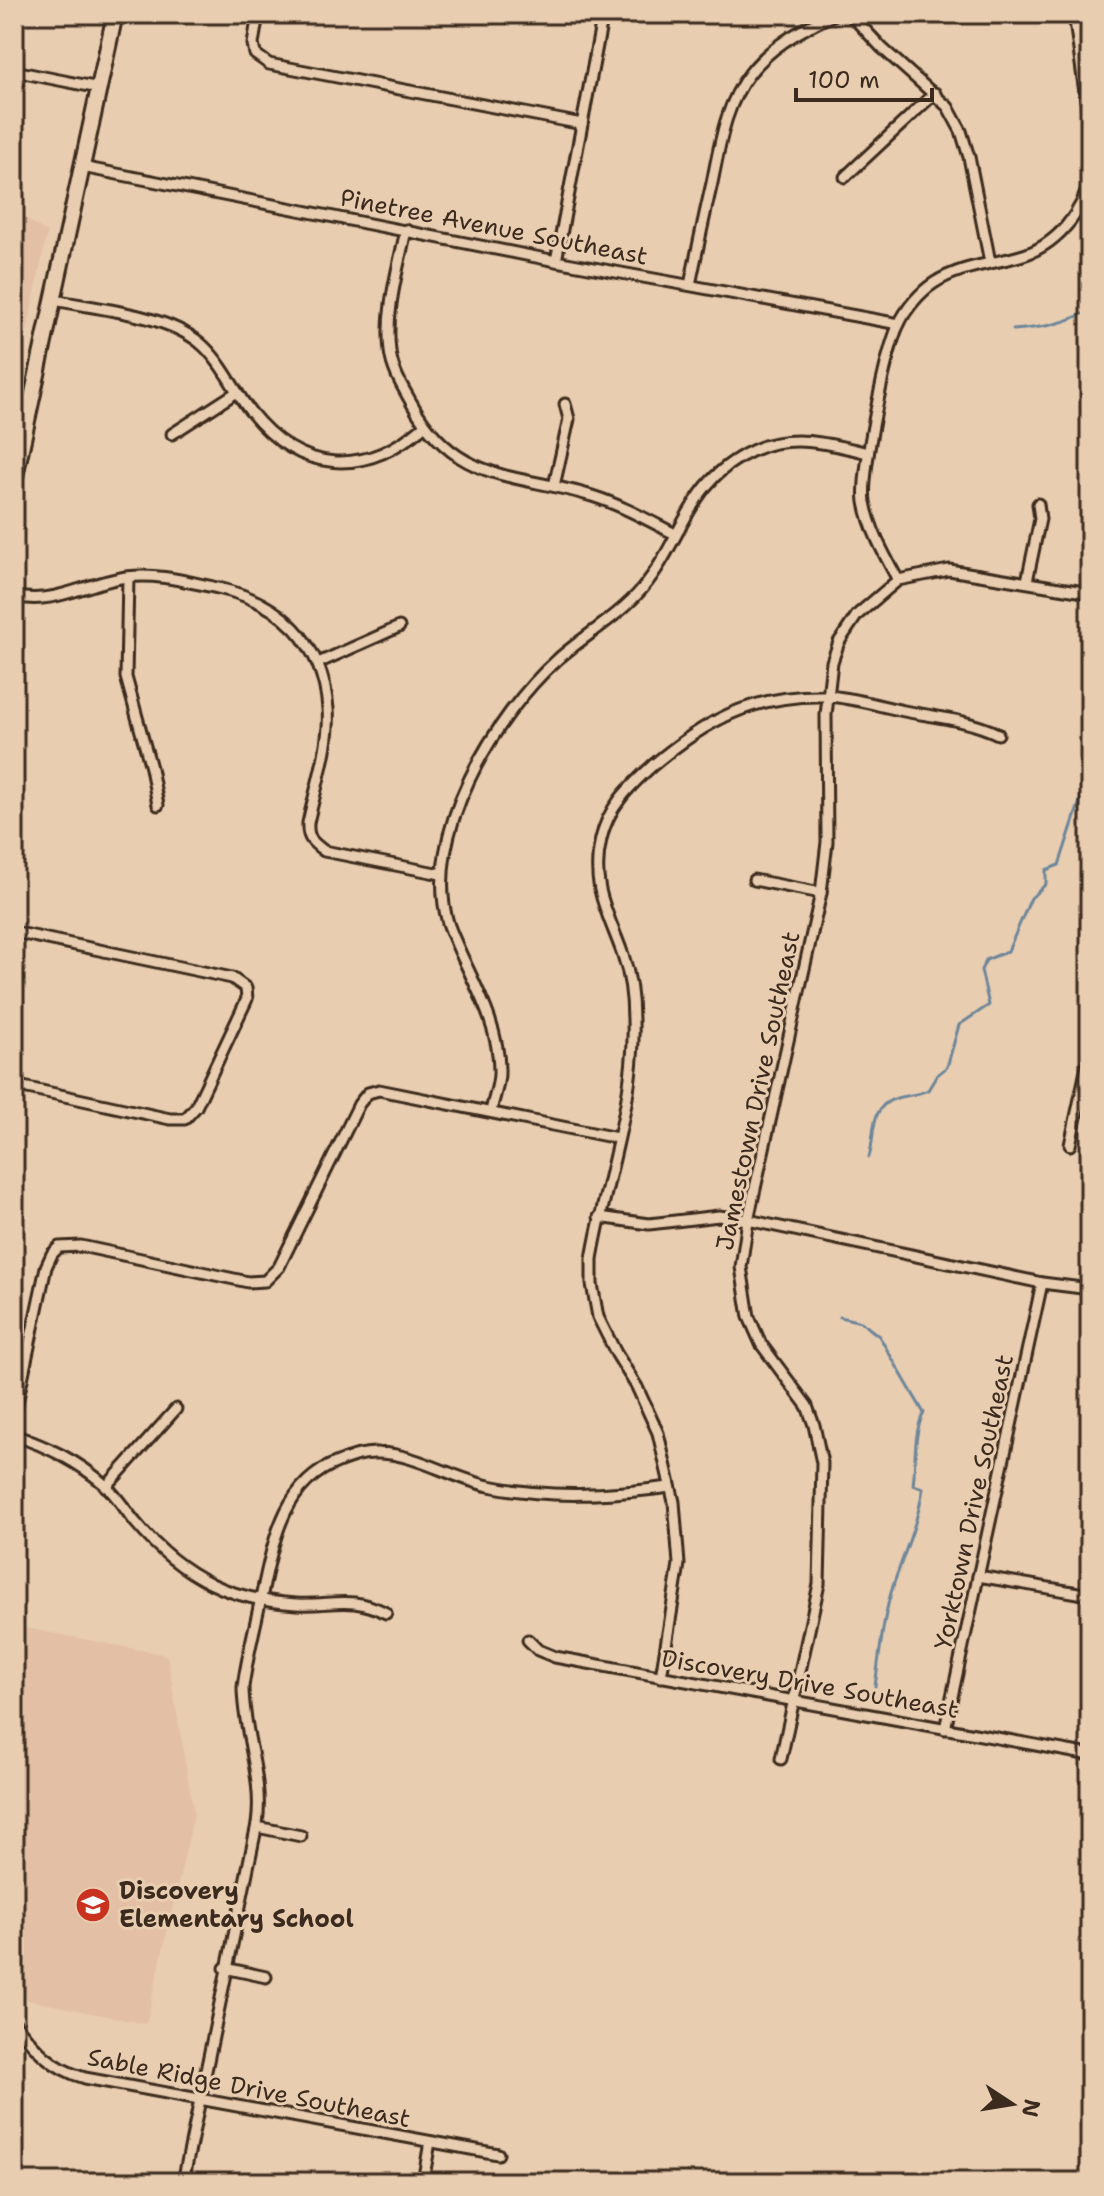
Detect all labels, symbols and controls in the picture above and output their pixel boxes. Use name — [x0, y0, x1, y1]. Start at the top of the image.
scale bar — [796, 52, 932, 102]
text: 100 m — [808, 64, 880, 96]
street label: Pinetree Avenue Southeast — [338, 181, 650, 273]
street label: Jamestown Drive Southeast — [709, 929, 807, 1253]
street label: Yorktown Drive Southeast — [927, 1352, 1021, 1652]
street label: Discovery Drive Southeast — [659, 1642, 961, 1726]
place label: Discovery Elementary School — [119, 1875, 354, 1935]
school or university icon: Discovery Elementary School — [74, 1886, 112, 1924]
street label: Sable Ridge Drive Southeast — [85, 2041, 413, 2135]
north arrow — [972, 2064, 1052, 2144]
text: N — [1015, 2097, 1047, 2120]

